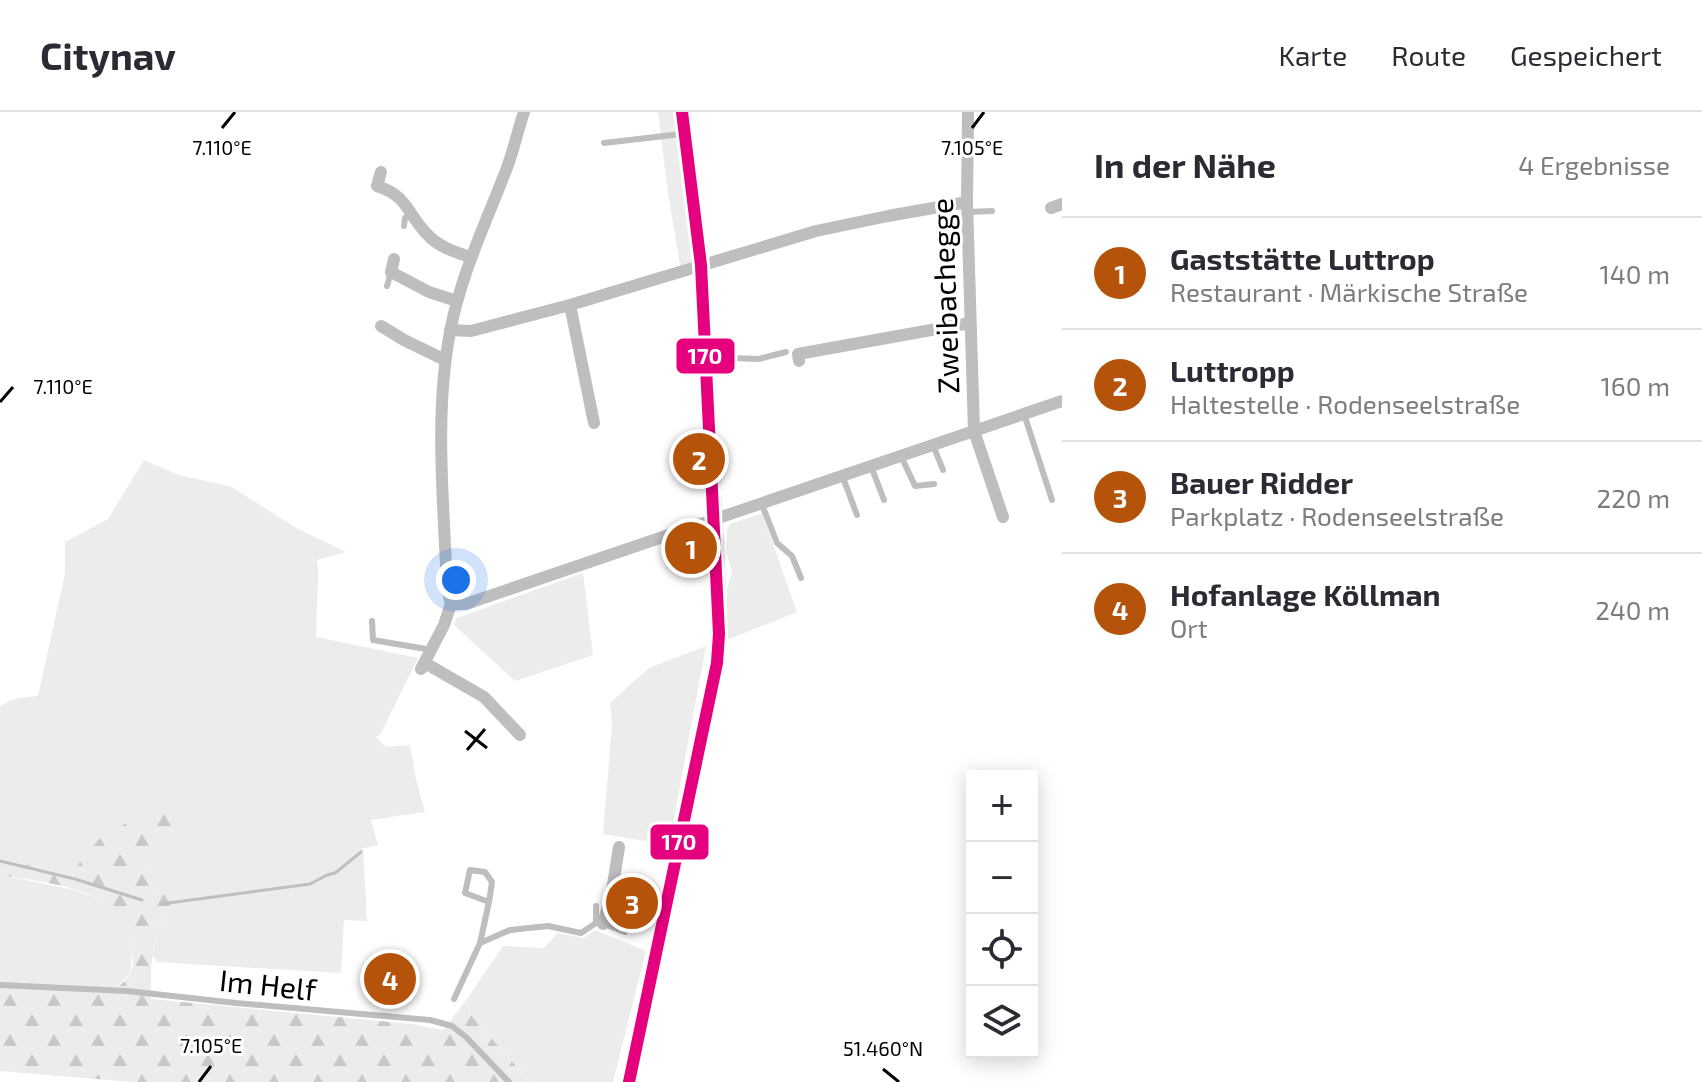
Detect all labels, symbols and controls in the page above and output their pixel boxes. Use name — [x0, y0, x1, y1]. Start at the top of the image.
text: Citynav — [40, 32, 176, 78]
text: Karte — [1278, 38, 1347, 72]
text: Route — [1391, 38, 1466, 72]
text: Gespeichert — [1510, 38, 1662, 72]
text: 7.110°E — [192, 135, 252, 159]
text: 7.105°E — [941, 135, 1003, 159]
text: In der Nähe — [1094, 144, 1276, 185]
text: 4 Ergebnisse — [1518, 149, 1670, 180]
street label: Zweibachegge — [923, 197, 965, 395]
text: Gaststätte Luttrop — [1170, 240, 1435, 276]
text: 1 — [1114, 258, 1126, 289]
text: 140 m — [1599, 258, 1670, 289]
text: Restaurant · Märkische Straße — [1170, 276, 1528, 307]
line badge: 170 — [675, 337, 736, 375]
text: 170 — [687, 342, 723, 368]
text: Luttropp — [1170, 352, 1295, 388]
text: 2 — [1112, 370, 1128, 401]
text: 160 m — [1601, 370, 1670, 401]
text: 7.110°E — [33, 374, 93, 398]
text: Haltestelle · Rodenseelstraße — [1170, 388, 1520, 419]
pin: 2 — [673, 429, 725, 489]
text: Bauer Ridder — [1170, 464, 1353, 500]
text: 3 — [1113, 482, 1127, 513]
text: 220 m — [1597, 482, 1670, 513]
text: Parkplatz · Rodenseelstraße — [1170, 500, 1504, 531]
pin: 1 — [665, 518, 717, 578]
your location — [436, 560, 476, 600]
text: Hofanlage Köllman — [1170, 576, 1441, 612]
text: 4 — [1112, 594, 1128, 625]
text: 240 m — [1595, 594, 1670, 625]
text: Ort — [1170, 612, 1208, 643]
map controls — [966, 770, 1038, 1058]
button: + — [966, 770, 1038, 842]
line badge: 170 — [649, 823, 710, 861]
text: 170 — [661, 828, 697, 854]
button: − — [966, 842, 1038, 914]
pin: 3 — [606, 873, 658, 933]
button: locate — [966, 914, 1038, 986]
pin: 4 — [364, 949, 416, 1009]
street label: Im Helf — [218, 961, 319, 1007]
button: layers — [966, 986, 1038, 1058]
text: 7.105°E — [180, 1033, 242, 1057]
text: 51.460°N — [843, 1036, 923, 1060]

